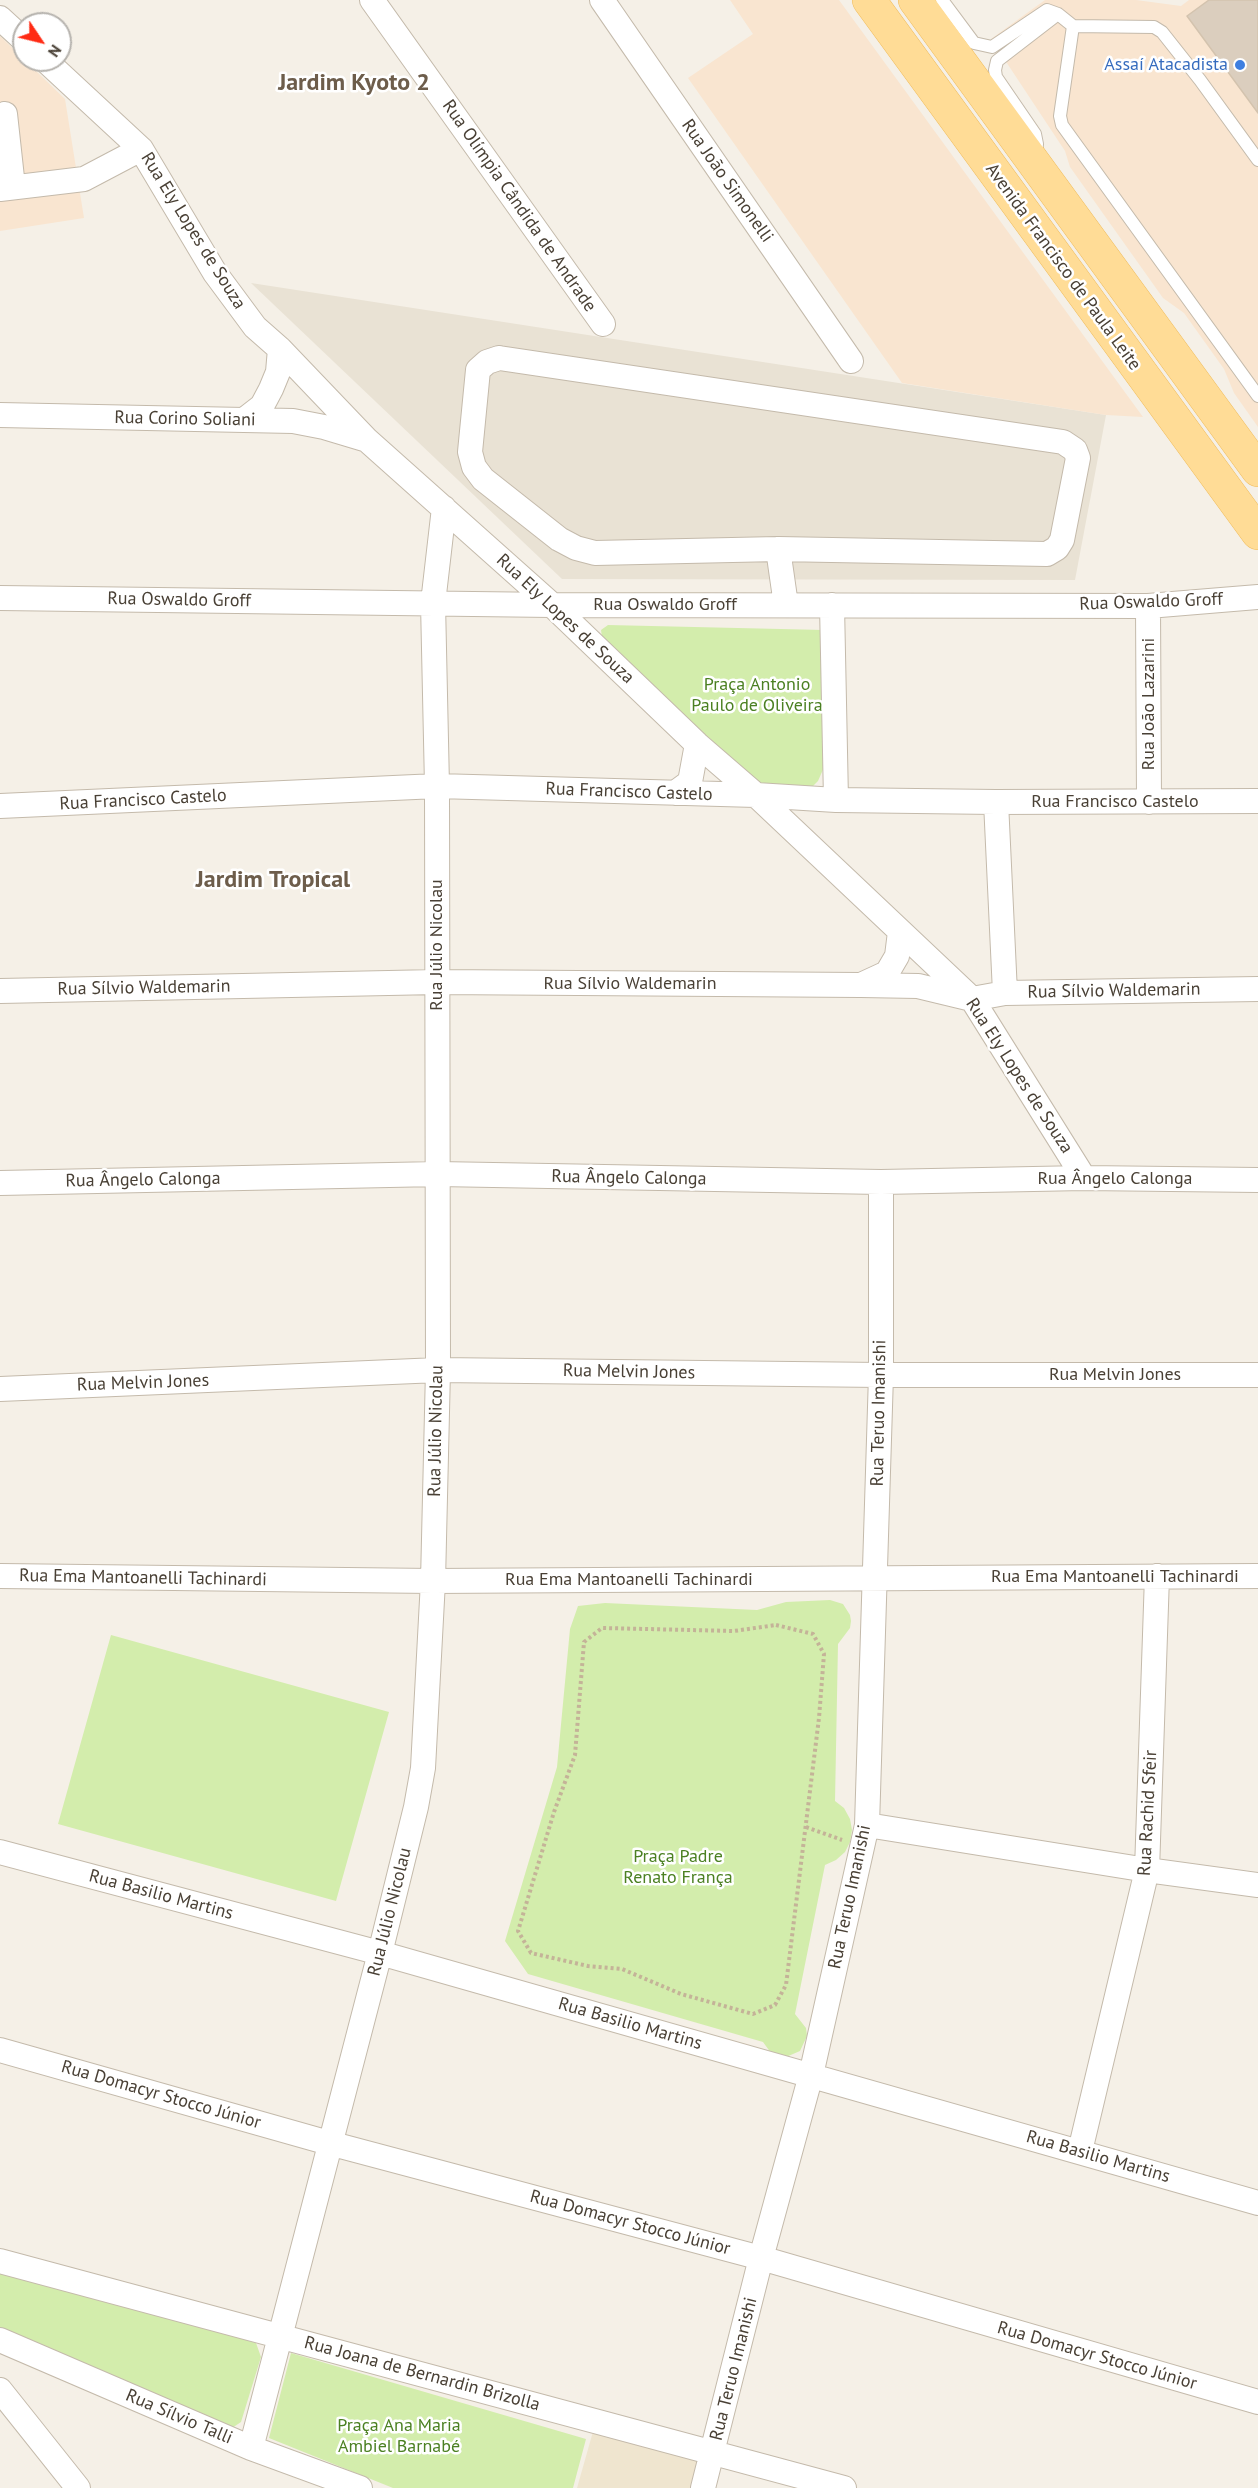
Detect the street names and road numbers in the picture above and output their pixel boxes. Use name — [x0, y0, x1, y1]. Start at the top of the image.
street label: Rua Olímpia Cândida de Andrade — [437, 96, 601, 316]
street label: Rua João Simonelli — [677, 115, 777, 247]
street label: Rua Ely Lopes de Souza — [136, 149, 250, 313]
street label: Avenida Francisco de Paula Leite — [981, 159, 1145, 375]
street label: Rua Corino Soliani — [114, 407, 256, 431]
street label: Rua Ely Lopes de Souza — [492, 549, 638, 689]
street label: Rua Oswaldo Groff — [107, 588, 251, 612]
street label: Rua Oswaldo Groff — [1079, 589, 1223, 615]
street label: Rua Oswaldo Groff — [593, 594, 737, 616]
street label: Rua João Lazarini — [1138, 638, 1160, 770]
street label: Rua Francisco Castelo — [545, 778, 713, 806]
street label: Rua Francisco Castelo — [59, 785, 227, 815]
street label: Rua Francisco Castelo — [1031, 791, 1199, 813]
street label: Rua Júlio Nicolau — [426, 879, 448, 1011]
street label: Rua Sílvio Waldemarin — [543, 973, 717, 995]
street label: Rua Sílvio Waldemarin — [57, 976, 231, 1000]
street label: Rua Sílvio Waldemarin — [1027, 979, 1201, 1003]
street label: Rua Ely Lopes de Souza — [961, 994, 1077, 1158]
street label: Rua Ângelo Calonga — [551, 1166, 707, 1190]
street label: Rua Ângelo Calonga — [65, 1168, 221, 1192]
street label: Rua Ângelo Calonga — [1037, 1168, 1193, 1190]
street label: Rua Teruo Imanishi — [867, 1339, 891, 1487]
street label: Rua Melvin Jones — [563, 1360, 695, 1384]
street label: Rua Melvin Jones — [1049, 1364, 1181, 1386]
street label: Rua Júlio Nicolau — [424, 1365, 448, 1497]
street label: Rua Melvin Jones — [77, 1370, 209, 1396]
street label: Rua Ema Mantoanelli Tachinardi — [19, 1565, 267, 1591]
street label: Rua Ema Mantoanelli Tachinardi — [991, 1566, 1239, 1588]
street label: Rua Ema Mantoanelli Tachinardi — [505, 1569, 753, 1591]
street label: Rua Rachid Sfeir — [1134, 1750, 1162, 1876]
street label: Rua Teruo Imanishi — [824, 1823, 876, 1971]
street label: Rua Júlio Nicolau — [364, 1846, 416, 1978]
street label: Rua Basilio Martins — [86, 1865, 236, 1925]
street label: Rua Basilio Martins — [556, 1993, 704, 2055]
street label: Rua Domacyr Stocco Júnior — [59, 2056, 263, 2134]
street label: Rua Basilio Martins — [1024, 2126, 1172, 2188]
street label: Rua Domacyr Stocco Júnior — [527, 2186, 733, 2260]
street label: Rua Teruo Imanishi — [706, 2295, 762, 2443]
street label: Rua Domacyr Stocco Júnior — [995, 2317, 1199, 2395]
street label: Rua Joana de Bernardin Brizolla — [302, 2332, 542, 2416]
street label: Rua Sílvio Talli — [122, 2385, 236, 2449]

